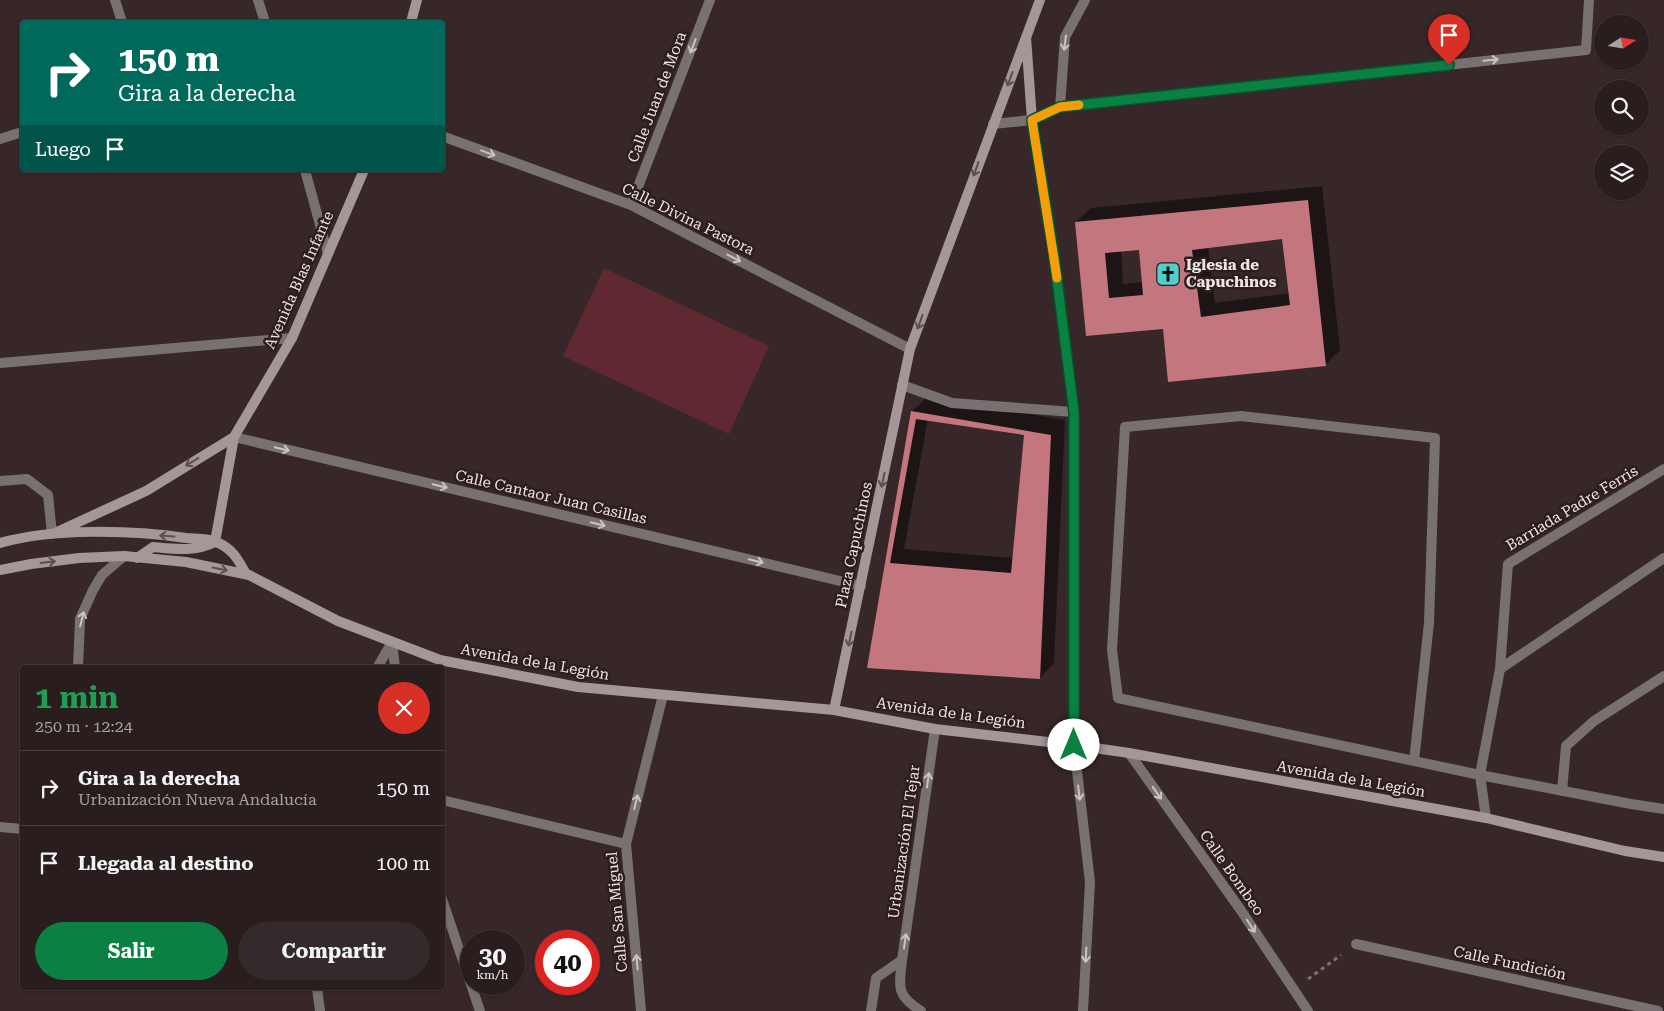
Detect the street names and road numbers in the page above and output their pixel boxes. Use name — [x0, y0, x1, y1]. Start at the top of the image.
street label: Calle Juan de Mora — [624, 29, 690, 165]
street label: Calle Divina Pastora — [619, 179, 757, 259]
street label: Avenida Blas Infante — [261, 208, 337, 352]
street label: Barriada Padre Ferris — [1503, 462, 1641, 554]
street label: Calle Cantaor Juan Casillas — [454, 466, 648, 528]
street label: Plaza Capuchinos — [832, 480, 876, 610]
street label: Avenida de la Legión — [459, 640, 611, 684]
street label: Avenida de la Legión — [875, 694, 1027, 732]
street label: Avenida de la Legión — [1275, 757, 1427, 801]
street label: Urbanización El Tejar — [884, 764, 924, 920]
street label: Calle Bombeo — [1196, 827, 1268, 919]
street label: Calle San Miguel — [603, 851, 631, 973]
street label: Calle Fundición — [1452, 942, 1568, 984]

